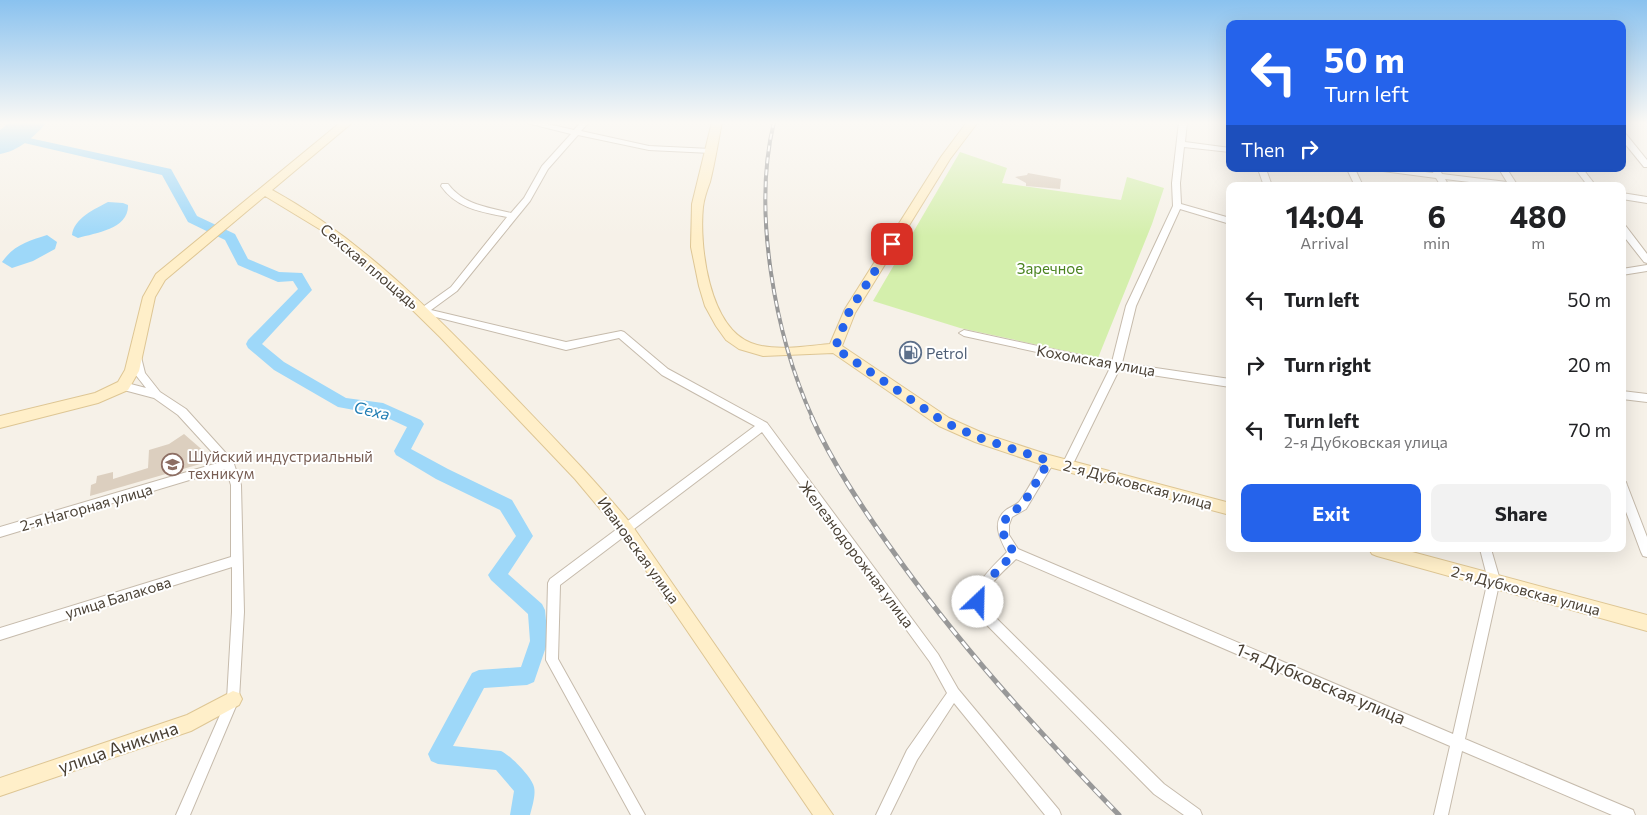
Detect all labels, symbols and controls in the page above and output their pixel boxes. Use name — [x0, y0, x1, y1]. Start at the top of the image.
text: 50 m — [1324, 37, 1405, 80]
icon: left — [1241, 40, 1306, 105]
text: Turn left — [1324, 80, 1409, 107]
icon: right — [1295, 135, 1323, 163]
text: Then — [1241, 138, 1285, 161]
text: 14:04 — [1285, 197, 1364, 234]
text: 6 — [1427, 197, 1446, 234]
text: 480 — [1510, 197, 1567, 234]
street label: Сехская площадь — [317, 220, 423, 313]
pin — [871, 223, 913, 265]
icon: arrive — [878, 230, 906, 258]
text: Arrival — [1300, 233, 1349, 252]
text: min — [1423, 233, 1450, 252]
text: m — [1531, 233, 1545, 252]
park label: Заречное — [1017, 259, 1083, 277]
icon: left — [1241, 286, 1269, 314]
text: Turn left — [1284, 288, 1359, 311]
text: 50 m — [1567, 288, 1611, 311]
fuel station icon: Petrol — [898, 341, 922, 365]
street label: Кохомская улица — [1035, 341, 1157, 379]
place label: Petrol — [926, 344, 968, 362]
icon: right — [1241, 351, 1269, 379]
text: Turn right — [1284, 353, 1371, 376]
text: 20 m — [1568, 353, 1611, 376]
water label: Сеха — [352, 397, 392, 423]
text: Turn left — [1284, 409, 1359, 432]
icon: left — [1241, 416, 1269, 444]
text: 70 m — [1568, 418, 1611, 441]
text: 2-я Дубковская улица — [1284, 432, 1448, 451]
place label: Шуйский индустриальный техникум — [188, 447, 373, 482]
school or university icon: Шуйский индустриальный техникум — [160, 453, 184, 477]
street label: 2-я Дубковская улица — [1062, 455, 1214, 513]
street label: Железнодорожная улица — [796, 477, 918, 631]
street label: 2-я Нагорная улица — [18, 480, 154, 534]
button: Exit — [1241, 484, 1421, 542]
button: Share — [1431, 484, 1611, 542]
street label: Ивановская улица — [594, 493, 684, 607]
street label: 2-я Дубковская улица — [1450, 561, 1602, 619]
street label: улица Балакова — [63, 572, 173, 622]
position arrow — [951, 575, 1003, 627]
street label: 1-я Дубковская улица — [1233, 637, 1409, 729]
street label: улица Аникина — [55, 716, 181, 778]

